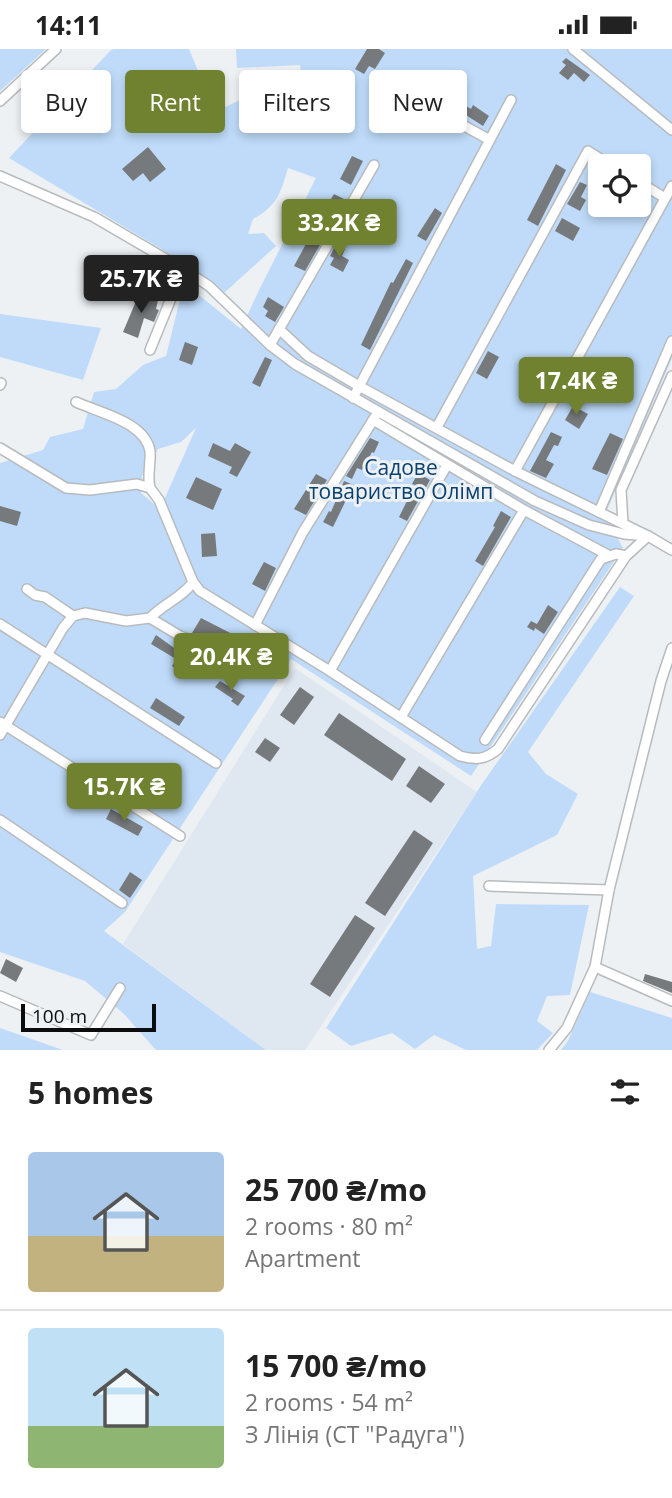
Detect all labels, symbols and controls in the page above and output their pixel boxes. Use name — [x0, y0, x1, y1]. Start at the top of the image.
text: 14:11 — [35, 7, 102, 43]
chip: Buy — [21, 70, 111, 133]
chip: Rent — [125, 70, 225, 133]
chip: Filters — [239, 70, 355, 133]
chip: New — [369, 70, 467, 133]
map controls — [588, 154, 651, 217]
button: locate — [588, 154, 651, 217]
pin: 33.2K ₴ — [274, 199, 404, 259]
text: 33.2K ₴ — [298, 206, 380, 238]
pin: 25.7K ₴ — [76, 255, 206, 315]
text: 25.7K ₴ — [100, 262, 182, 294]
pin: 17.4K ₴ — [511, 357, 641, 417]
text: 17.4K ₴ — [535, 364, 617, 396]
park label: Садове товариство Олімп — [309, 453, 493, 505]
pin: 20.4K ₴ — [166, 633, 296, 693]
text: 20.4K ₴ — [190, 640, 272, 672]
pin: 15.7K ₴ — [59, 763, 189, 823]
text: 15.7K ₴ — [83, 770, 165, 802]
scale bar — [21, 1001, 156, 1033]
text: 100 m — [32, 1003, 87, 1029]
text: 5 homes — [28, 1072, 153, 1113]
icon: filters — [606, 1073, 644, 1111]
text: 25 700 ₴/mo — [245, 1169, 427, 1210]
icon: home — [84, 1180, 168, 1264]
text: 2 rooms · 80 m² — [245, 1210, 413, 1242]
text: Apartment — [245, 1242, 361, 1274]
text: 15 700 ₴/mo — [245, 1345, 427, 1386]
icon: home — [84, 1356, 168, 1440]
text: 2 rooms · 54 m² — [245, 1386, 413, 1418]
text: З Лінія (СТ "Радуга") — [245, 1418, 465, 1450]

